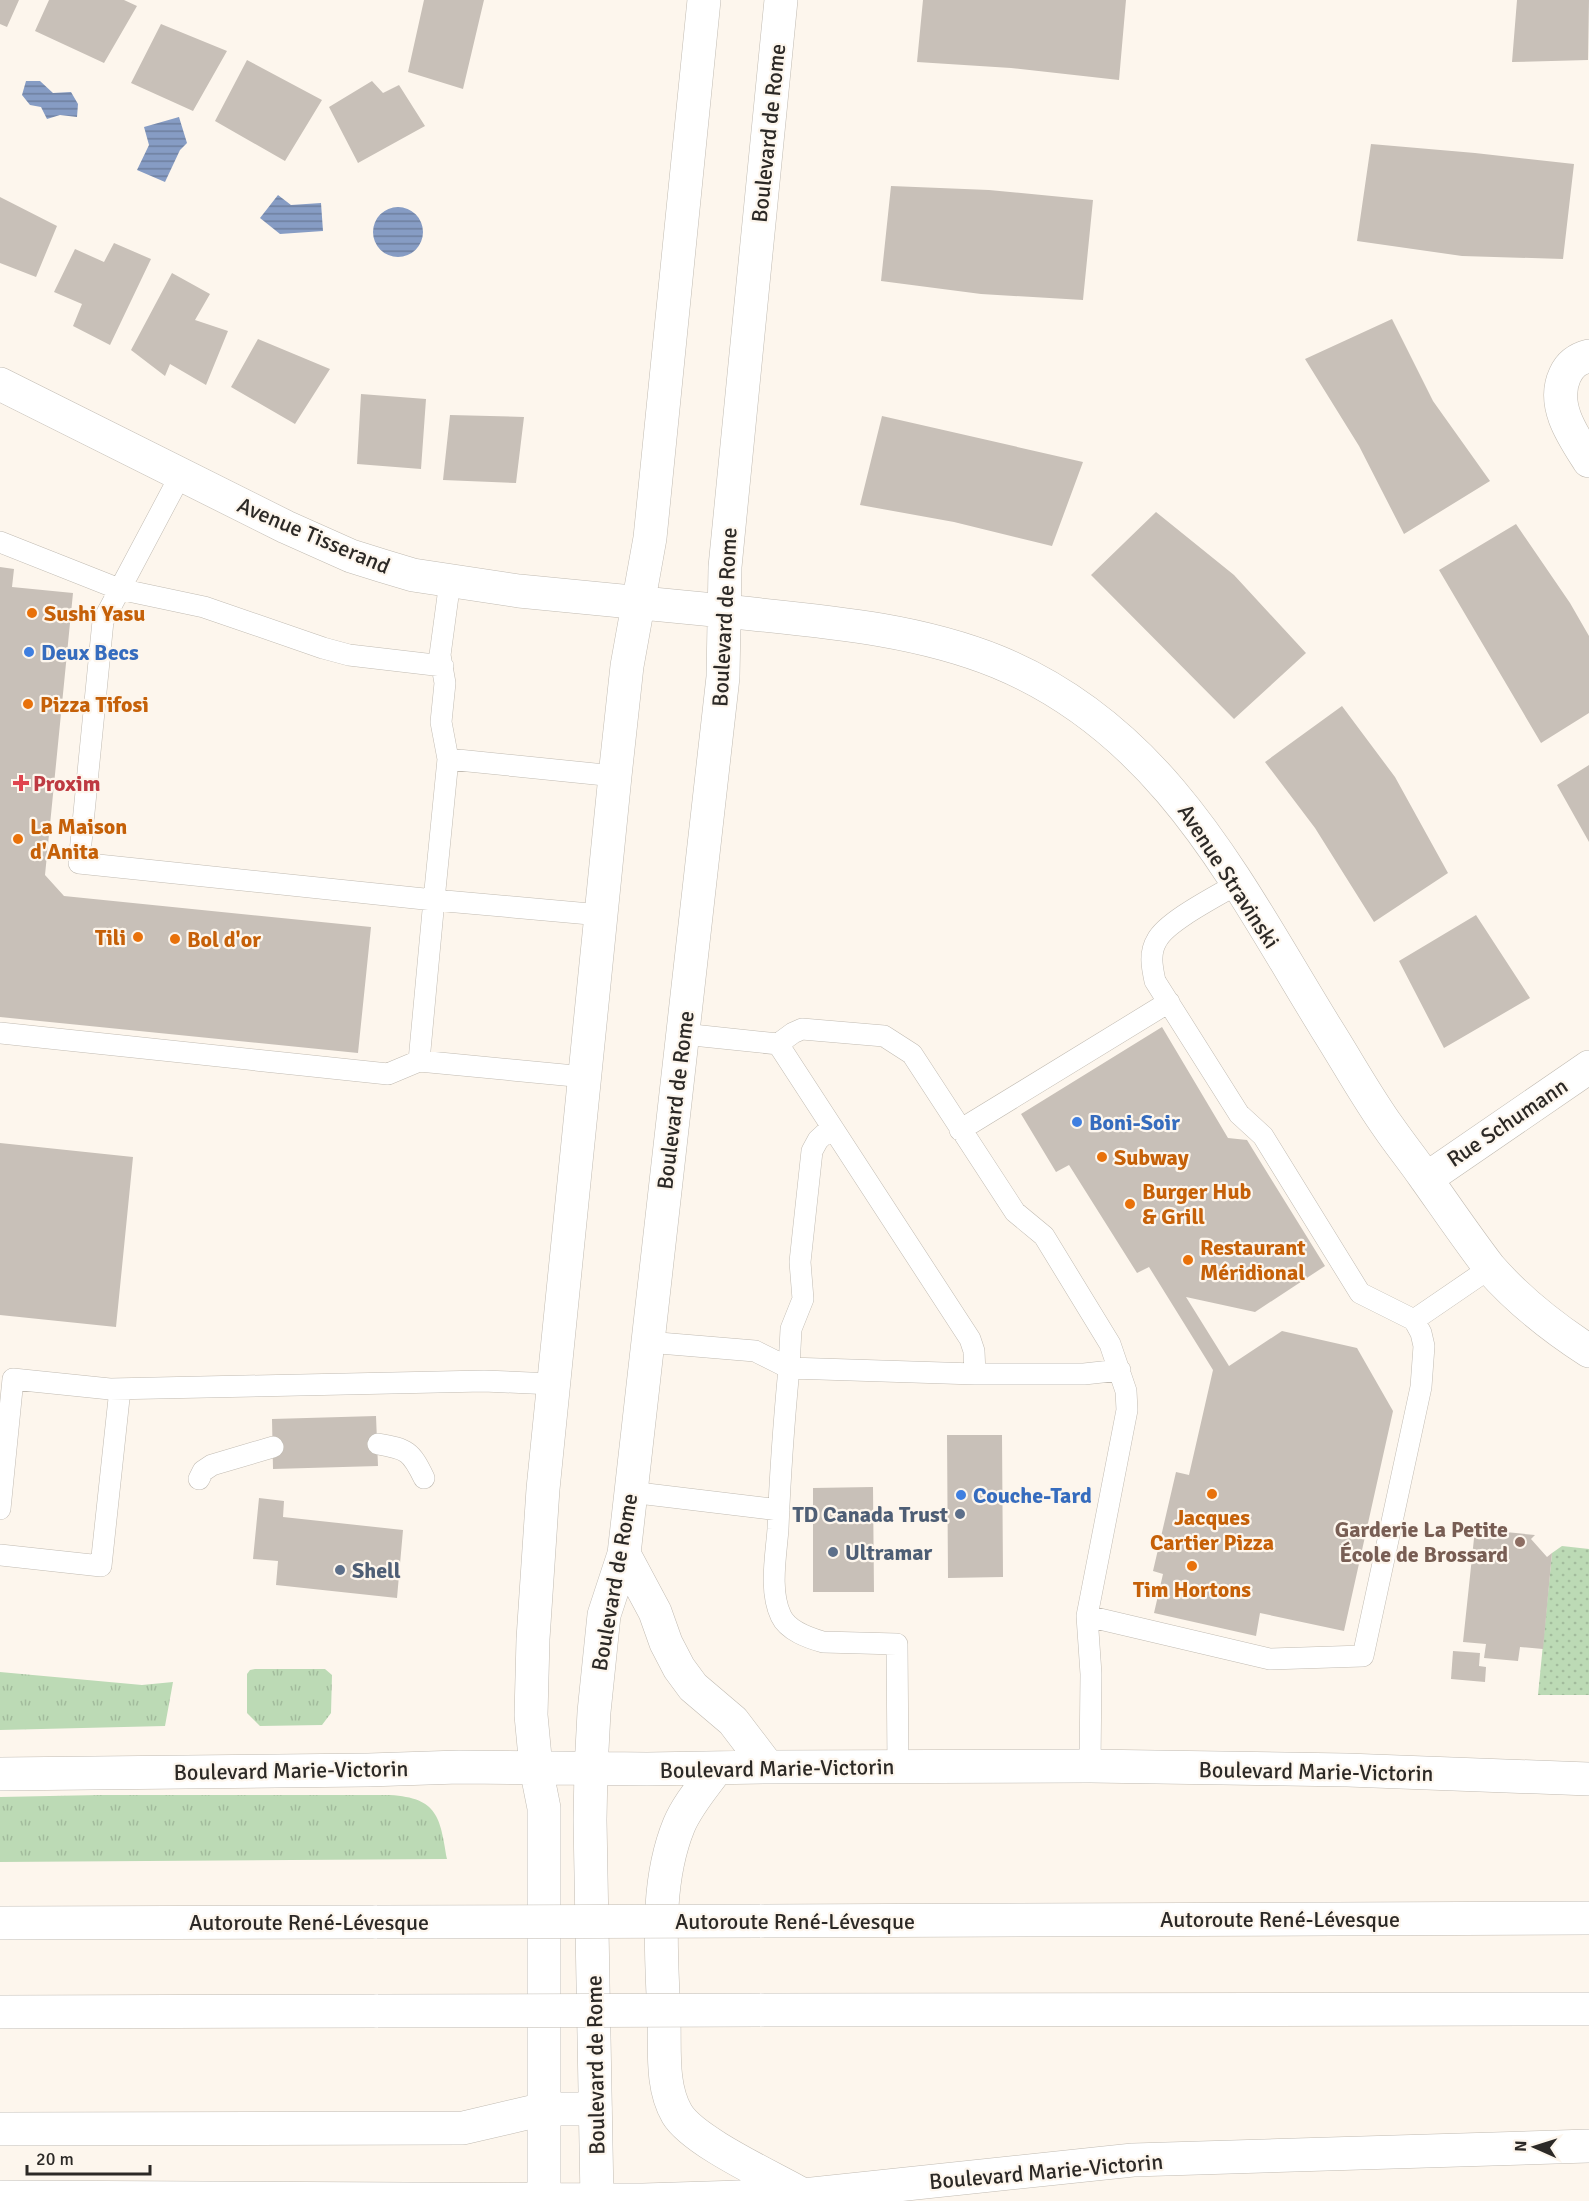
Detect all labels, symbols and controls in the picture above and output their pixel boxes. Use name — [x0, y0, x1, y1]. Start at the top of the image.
street label: Boulevard de Rome — [746, 42, 791, 224]
street label: Avenue Tisserand — [233, 491, 394, 580]
street label: Boulevard de Rome — [706, 527, 743, 707]
place label: Sushi Yasu — [44, 600, 145, 627]
marker: Sushi Yasu — [25, 606, 39, 620]
place label: Deux Becs — [41, 639, 139, 666]
marker: Deux Becs — [22, 645, 36, 659]
place label: Pizza Tifosi — [40, 691, 149, 718]
marker: Pizza Tifosi — [21, 697, 35, 711]
place label: Proxim — [33, 770, 101, 797]
marker: Proxim — [14, 776, 28, 790]
street label: Avenue Stravinski — [1172, 799, 1285, 953]
place label: La Maison d'Anita — [30, 813, 127, 865]
marker: La Maison d'Anita — [11, 832, 25, 846]
place label: Tili — [95, 924, 126, 951]
place label: Bol d'or — [187, 926, 261, 953]
marker: Tili — [131, 930, 145, 944]
marker: Bol d'or — [168, 932, 182, 946]
street label: Boulevard de Rome — [651, 1009, 700, 1191]
street label: Rue Schumann — [1442, 1072, 1573, 1173]
place label: Boni-Soir — [1089, 1109, 1180, 1136]
marker: Boni-Soir — [1070, 1115, 1084, 1129]
place label: Subway — [1114, 1144, 1189, 1171]
marker: Subway — [1095, 1150, 1109, 1164]
place label: Burger Hub & Grill — [1142, 1178, 1252, 1230]
marker: Burger Hub & Grill — [1123, 1197, 1137, 1211]
place label: Restaurant Méridional — [1200, 1234, 1306, 1286]
marker: Restaurant Méridional — [1181, 1253, 1195, 1267]
place label: Couche-Tard — [973, 1482, 1092, 1509]
marker: Jacques Cartier Pizza — [1205, 1487, 1219, 1501]
marker: Couche-Tard — [954, 1488, 968, 1502]
street label: Boulevard de Rome — [586, 1491, 643, 1673]
place label: TD Canada Trust — [792, 1501, 948, 1528]
place label: Jacques Cartier Pizza — [1150, 1504, 1274, 1556]
marker: TD Canada Trust — [953, 1507, 967, 1521]
place label: Garderie La Petite École de Brossard — [1335, 1516, 1508, 1568]
marker: Garderie La Petite École de Brossard — [1513, 1535, 1527, 1549]
place label: Ultramar — [845, 1539, 933, 1566]
marker: Ultramar — [826, 1545, 840, 1559]
place label: Shell — [352, 1557, 401, 1584]
marker: Tim Hortons — [1185, 1559, 1199, 1573]
marker: Shell — [333, 1563, 347, 1577]
place label: Tim Hortons — [1133, 1576, 1251, 1603]
street label: Boulevard Marie-Victorin — [659, 1753, 895, 1784]
street label: Boulevard Marie-Victorin — [173, 1755, 409, 1786]
street label: Boulevard Marie-Victorin — [1198, 1756, 1434, 1787]
street label: Autoroute René-Lévesque — [1160, 1906, 1400, 1933]
street label: Autoroute René-Lévesque — [675, 1908, 915, 1935]
street label: Autoroute René-Lévesque — [189, 1909, 429, 1936]
street label: Boulevard de Rome — [580, 1975, 611, 2155]
north arrow — [1505, 2117, 1565, 2177]
scale bar — [27, 2138, 150, 2176]
text: N — [1511, 2140, 1531, 2152]
text: 20 m — [36, 2148, 74, 2170]
street label: Boulevard Marie-Victorin — [928, 2148, 1164, 2195]

